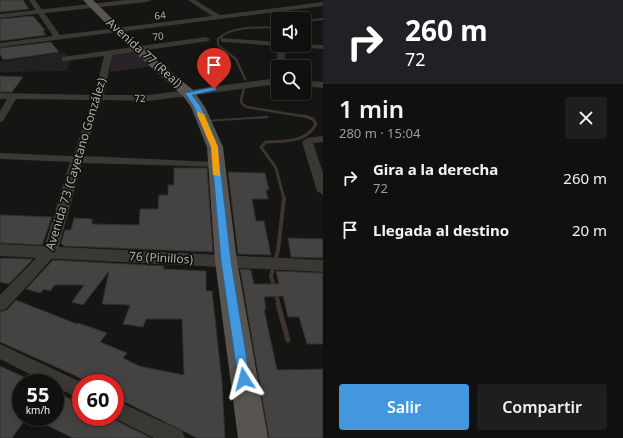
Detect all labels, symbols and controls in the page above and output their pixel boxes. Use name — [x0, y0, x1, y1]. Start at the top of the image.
street label: 64 — [153, 7, 167, 23]
text: 260 m — [405, 11, 488, 49]
map controls — [271, 12, 311, 100]
button: sound — [271, 12, 311, 52]
street label: Avenida 77 (Real) — [103, 14, 186, 91]
icon: right — [339, 16, 391, 68]
street label: 70 — [151, 28, 165, 44]
text: 72 — [405, 47, 426, 71]
pin — [197, 48, 231, 89]
icon: arrive — [203, 54, 225, 76]
button: search — [271, 60, 311, 100]
street label: Avenida 73 (Cayetano González) — [41, 75, 110, 252]
street label: 72 — [134, 91, 146, 105]
text: 1 min — [339, 92, 404, 125]
button: close — [565, 97, 607, 139]
text: 280 m · 15:04 — [339, 124, 420, 142]
text: Gira a la derecha — [373, 159, 498, 179]
icon: right — [339, 167, 361, 189]
text: 260 m — [563, 168, 607, 188]
text: 72 — [373, 179, 388, 197]
icon: arrive — [339, 219, 361, 241]
text: Llegada al destino — [373, 220, 509, 240]
text: 20 m — [572, 220, 607, 240]
street label: 76 (Pinillos) — [129, 247, 194, 268]
position arrow — [223, 358, 265, 400]
speed limit sign: 60 — [72, 374, 124, 426]
text: 55 — [27, 381, 49, 408]
button: Salir — [339, 384, 469, 430]
button: Compartir — [477, 384, 607, 430]
text: km/h — [26, 403, 50, 417]

